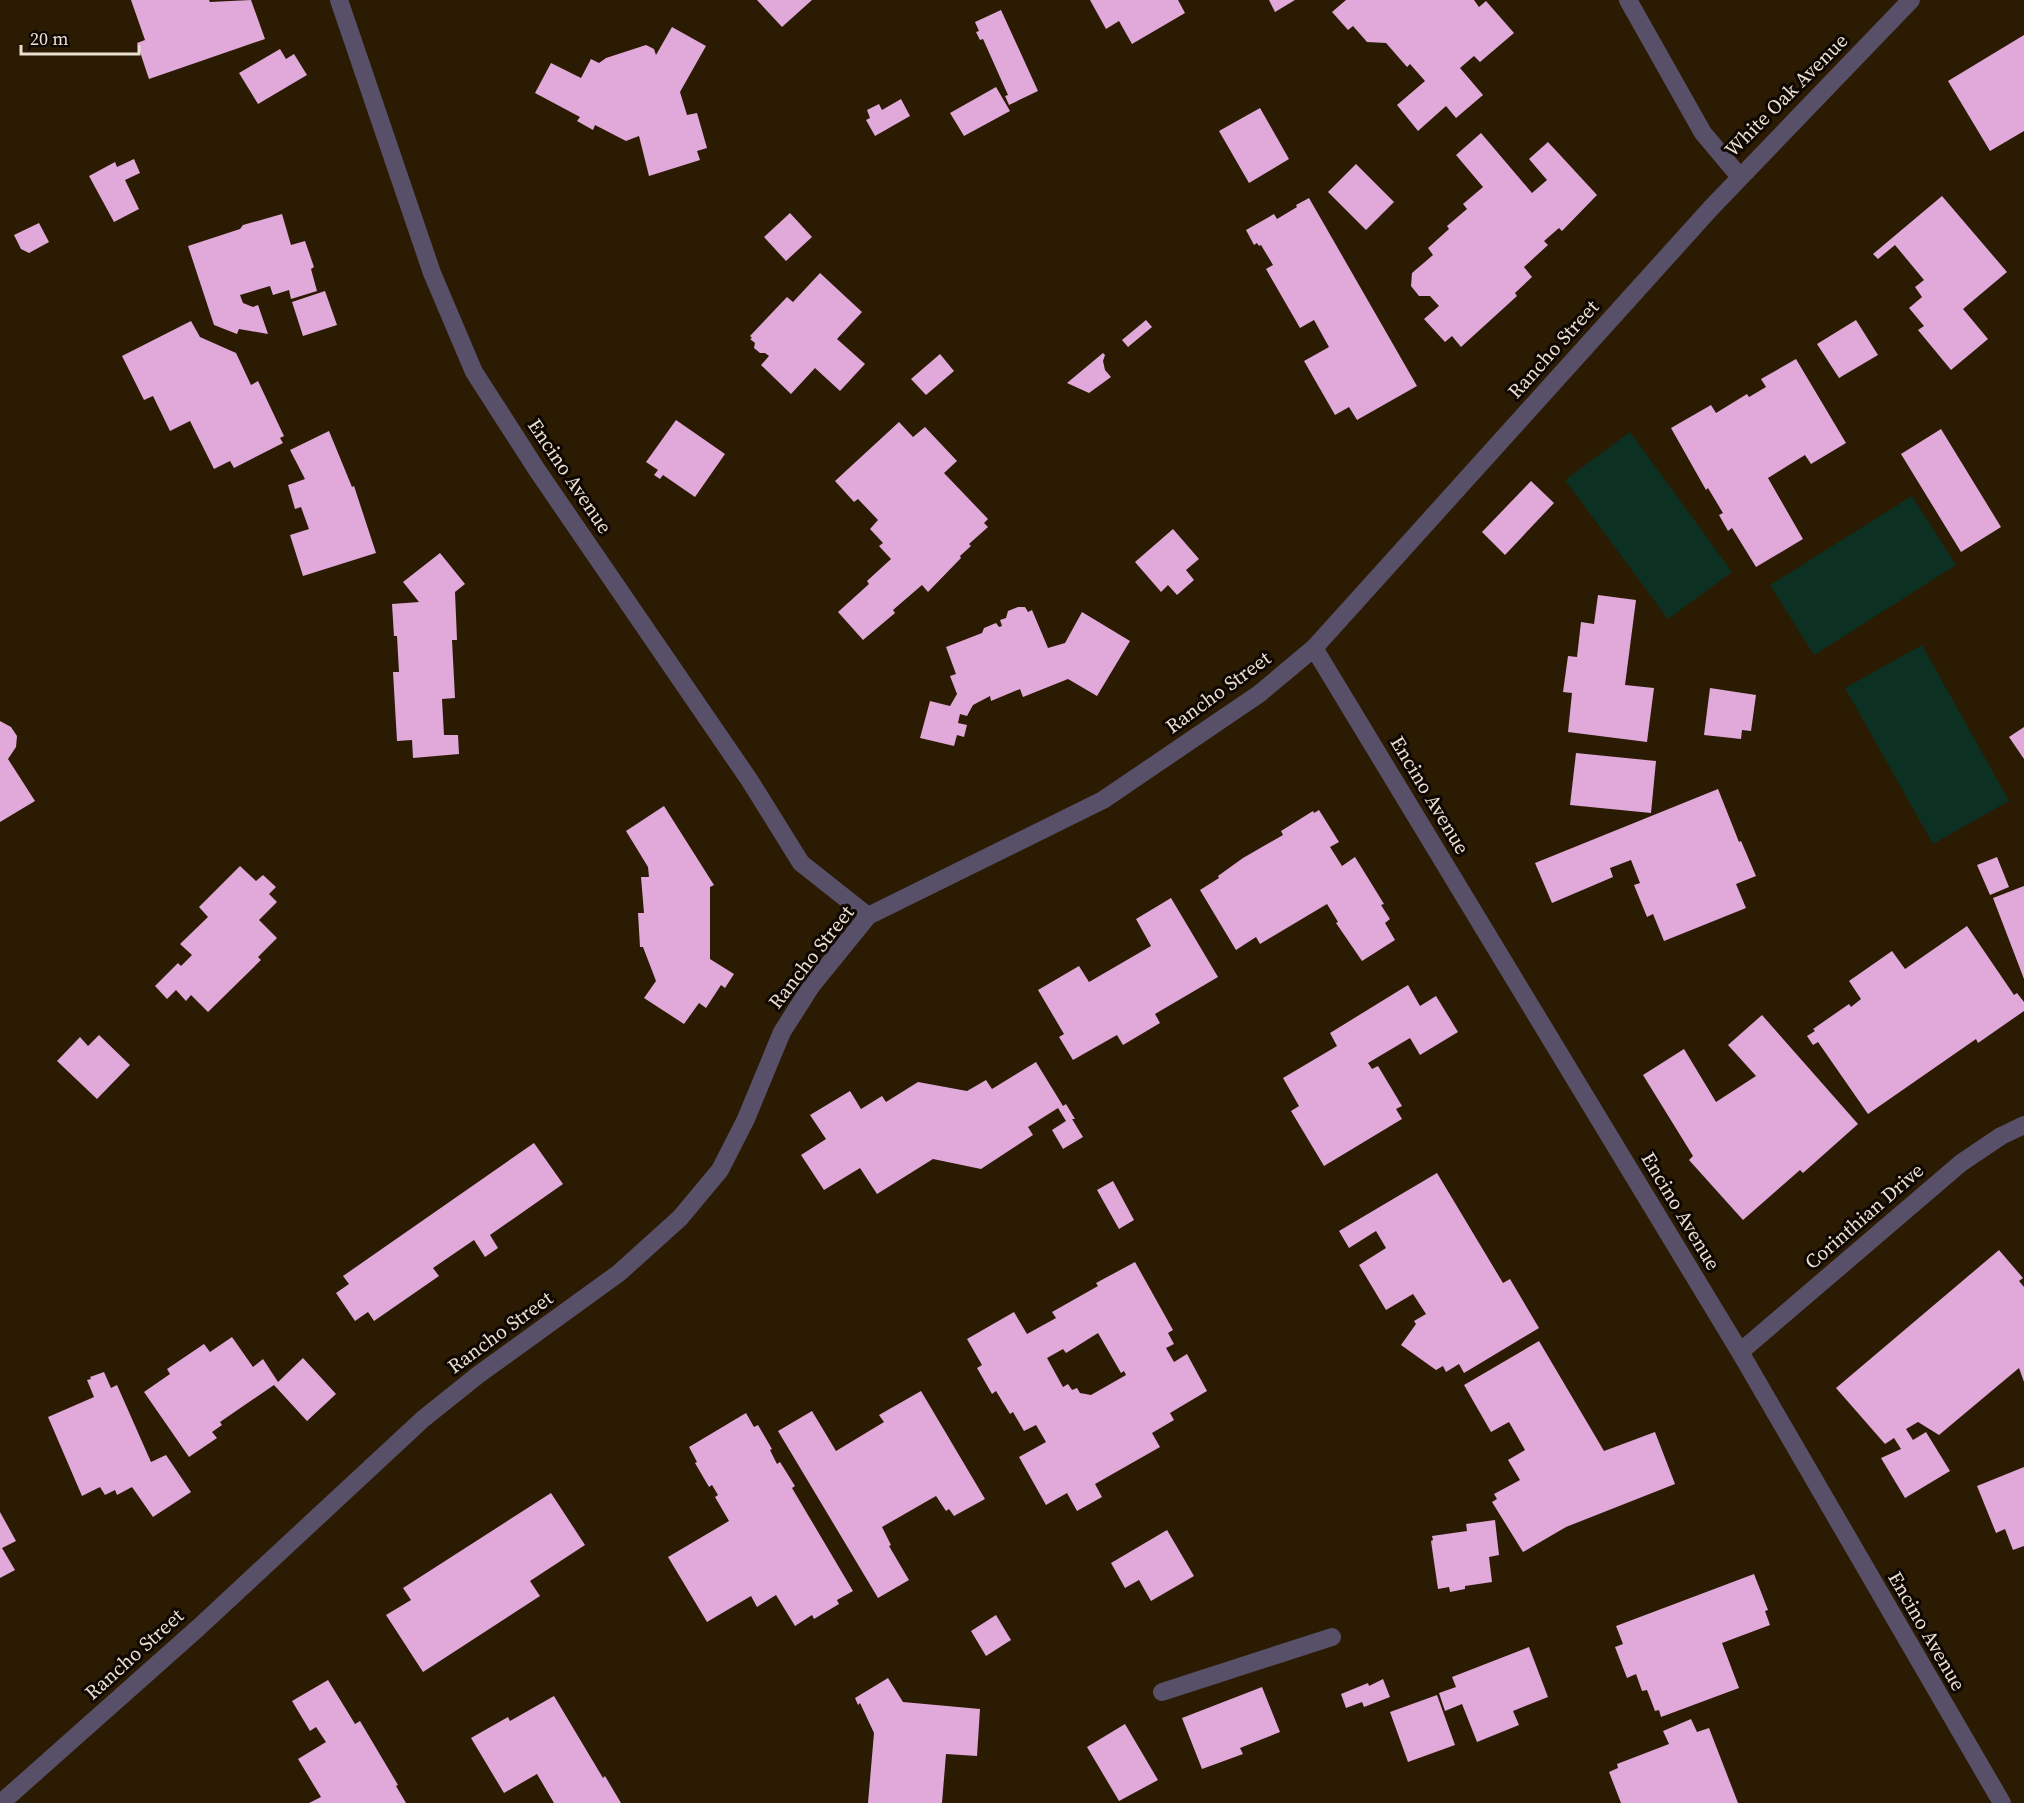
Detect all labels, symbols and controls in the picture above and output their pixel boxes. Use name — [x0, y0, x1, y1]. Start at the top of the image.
scale bar — [21, 18, 140, 56]
text: 20 m — [30, 26, 68, 51]
street label: White Oak Avenue — [1718, 27, 1854, 163]
street label: Rancho Street — [1501, 293, 1605, 404]
street label: Encino Avenue — [521, 413, 619, 539]
street label: Rancho Street — [1160, 644, 1277, 740]
street label: Encino Avenue — [1384, 731, 1476, 859]
street label: Rancho Street — [762, 899, 861, 1015]
street label: Encino Avenue — [1635, 1147, 1727, 1275]
street label: Corinthian Drive — [1798, 1156, 1930, 1276]
street label: Rancho Street — [442, 1284, 559, 1380]
street label: Encino Avenue — [1882, 1566, 1972, 1696]
street label: Rancho Street — [79, 1602, 190, 1706]

